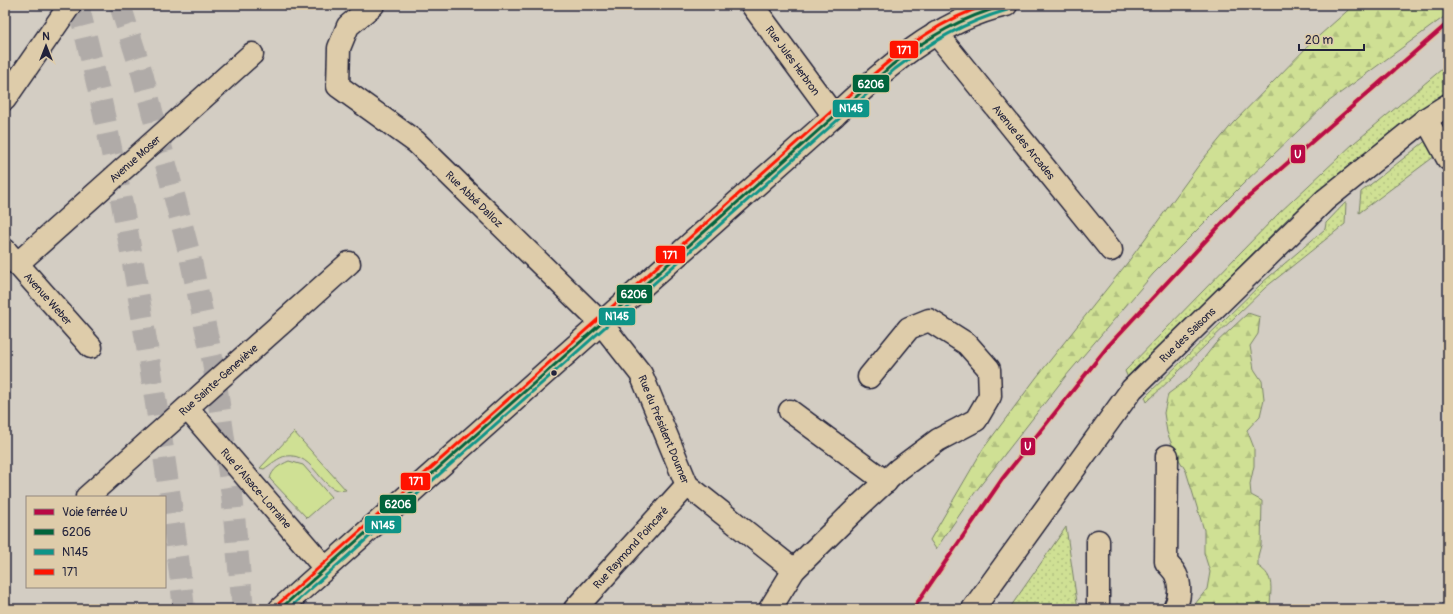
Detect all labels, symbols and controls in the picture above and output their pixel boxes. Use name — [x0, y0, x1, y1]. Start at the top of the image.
street label: Rue Jules Herbron — [763, 23, 823, 98]
north arrow — [26, 26, 66, 66]
scale bar — [1299, 26, 1364, 52]
text: N — [42, 30, 50, 43]
text: 20 m — [1305, 33, 1334, 48]
line badge: 171 — [889, 40, 919, 59]
text: 171 — [897, 44, 911, 57]
line badge: 6206 — [852, 74, 890, 93]
text: 6206 — [858, 78, 885, 91]
line badge: N145 — [832, 99, 870, 118]
text: N145 — [839, 102, 863, 115]
street label: Avenue des Arcades — [990, 102, 1058, 182]
street label: Avenue Moser — [106, 132, 163, 185]
line badge: U — [1290, 144, 1306, 164]
text: U — [1294, 148, 1302, 161]
street label: Rue Abbé Dalloz — [443, 168, 506, 230]
line badge: 171 — [655, 245, 686, 264]
text: 171 — [663, 249, 677, 262]
street label: Avenue Weber — [21, 270, 75, 328]
line badge: 6206 — [616, 284, 653, 304]
text: 6206 — [621, 288, 648, 301]
street label: Rue des Saisons — [1157, 304, 1218, 365]
line badge: N145 — [598, 307, 636, 326]
text: N145 — [605, 310, 629, 323]
street label: Rue Sainte-Geneviève — [176, 341, 261, 418]
unlabelled marker — [549, 368, 559, 378]
street label: Rue du Président Doumer — [636, 373, 692, 486]
line badge: U — [1020, 437, 1036, 456]
text: U — [1024, 440, 1032, 453]
street label: Rue d'Alsace-Lorraine — [218, 446, 295, 531]
line badge: 171 — [400, 472, 431, 491]
text: 171 — [409, 475, 423, 488]
line badge: 6206 — [379, 494, 417, 514]
legend — [26, 496, 166, 588]
text: 6206 — [385, 498, 412, 511]
street label: Rue Raymond Poincaré — [590, 504, 671, 591]
text: Voie ferrée U — [62, 505, 128, 520]
line badge: N145 — [364, 515, 402, 534]
text: N145 — [371, 519, 395, 532]
text: 6206 — [62, 525, 91, 540]
text: N145 — [62, 545, 88, 560]
text: 171 — [62, 565, 78, 580]

